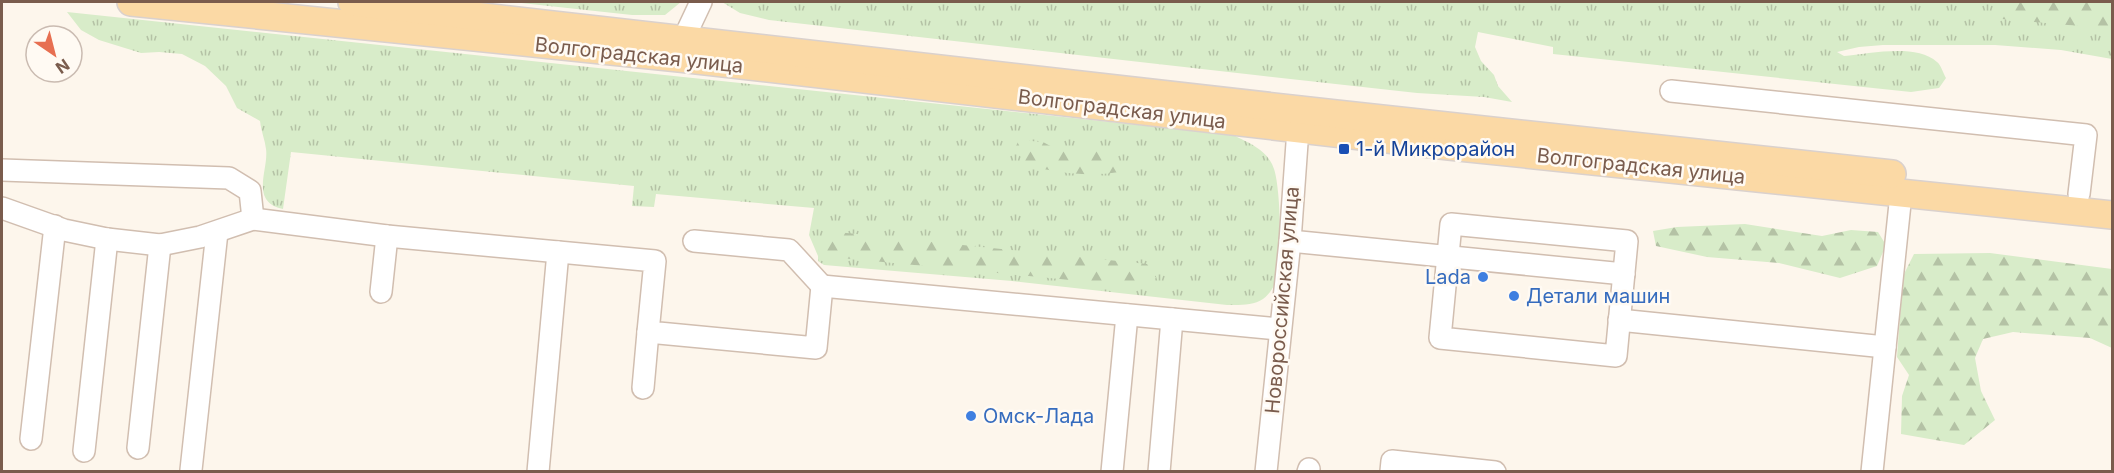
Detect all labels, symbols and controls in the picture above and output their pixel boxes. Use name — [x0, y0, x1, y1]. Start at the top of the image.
north arrow — [24, 24, 84, 84]
street label: Волгоградская улица — [534, 32, 744, 78]
text: N — [52, 55, 73, 78]
street label: Волгоградская улица — [1017, 84, 1227, 134]
place label: 1-й Микрорайон — [1356, 137, 1515, 161]
marker: 1-й Микрорайон — [1337, 142, 1351, 156]
street label: Волгоградская улица — [1536, 143, 1746, 189]
street label: Новороссийская улица — [1260, 185, 1304, 415]
place label: Lada — [1425, 265, 1471, 289]
marker: Lada — [1476, 270, 1490, 284]
place label: Детали машин — [1526, 284, 1670, 308]
marker: Детали машин — [1507, 289, 1521, 303]
place label: Омск-Лада — [983, 404, 1094, 428]
marker: Омск-Лада — [964, 409, 978, 423]

